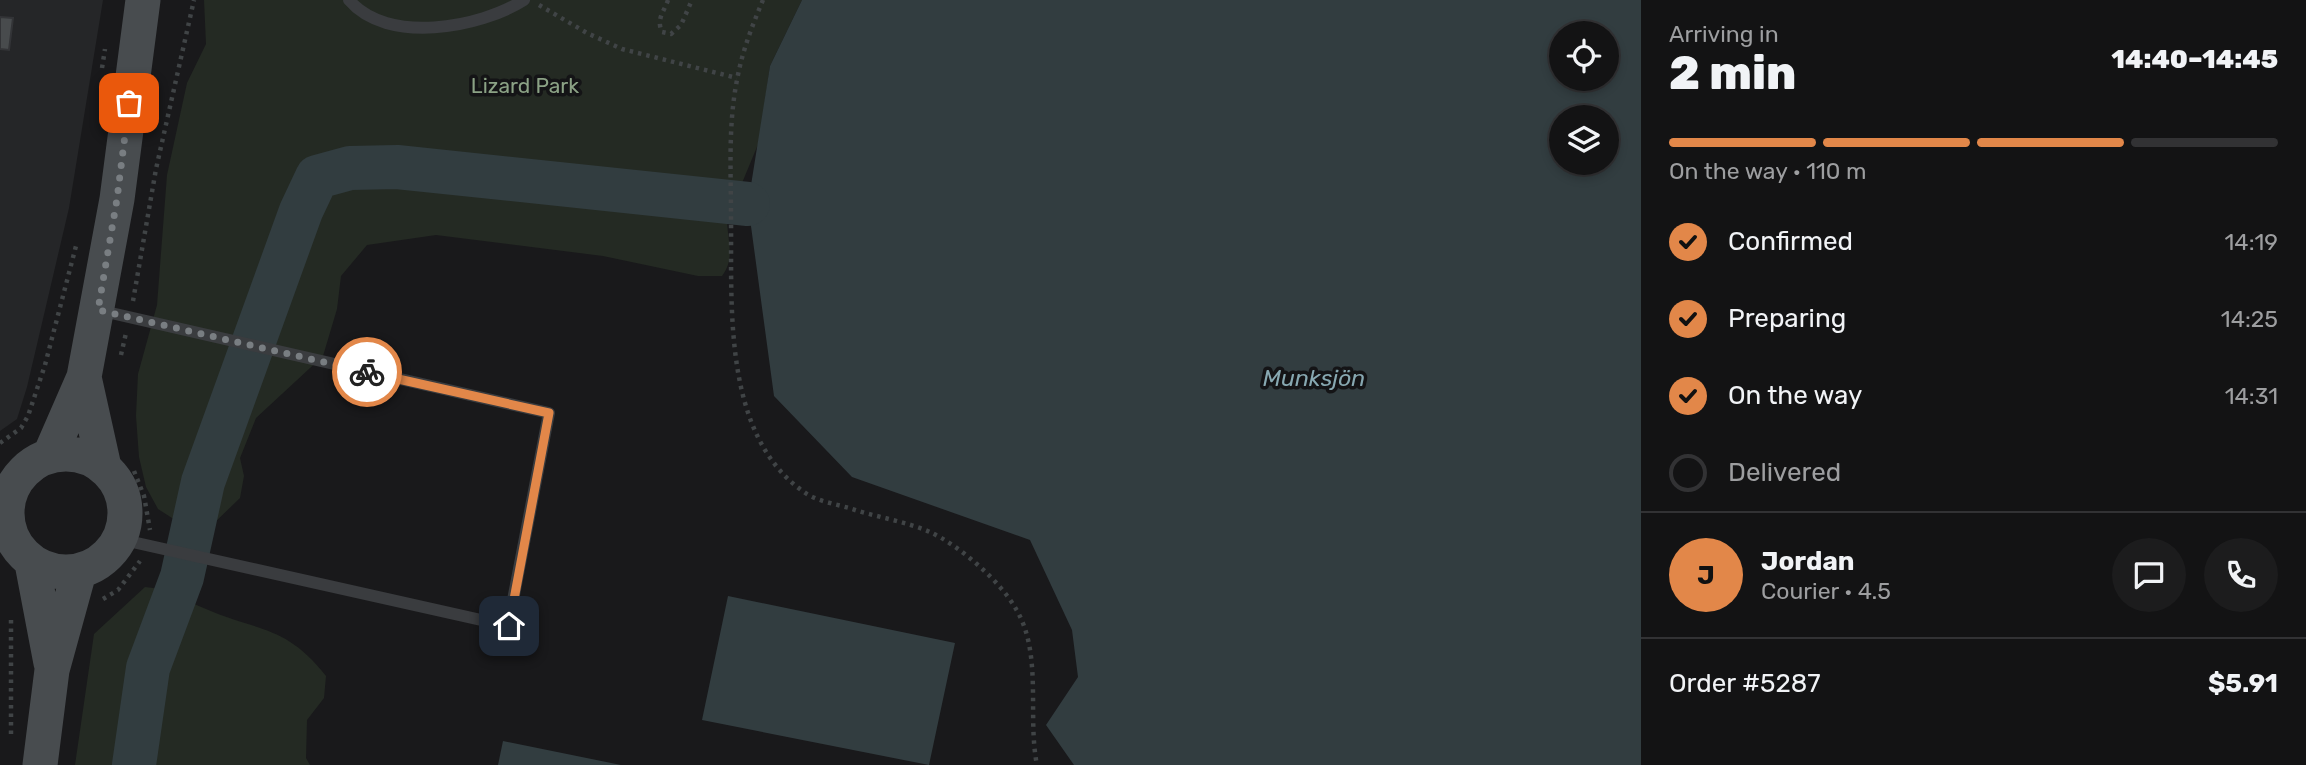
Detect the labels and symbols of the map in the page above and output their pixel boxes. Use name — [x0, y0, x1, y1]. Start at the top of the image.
pin — [99, 73, 159, 133]
park label: Lizard Park — [471, 73, 579, 98]
courier — [332, 337, 402, 407]
water label: Munksjön — [1263, 364, 1365, 392]
pin — [479, 596, 539, 656]

